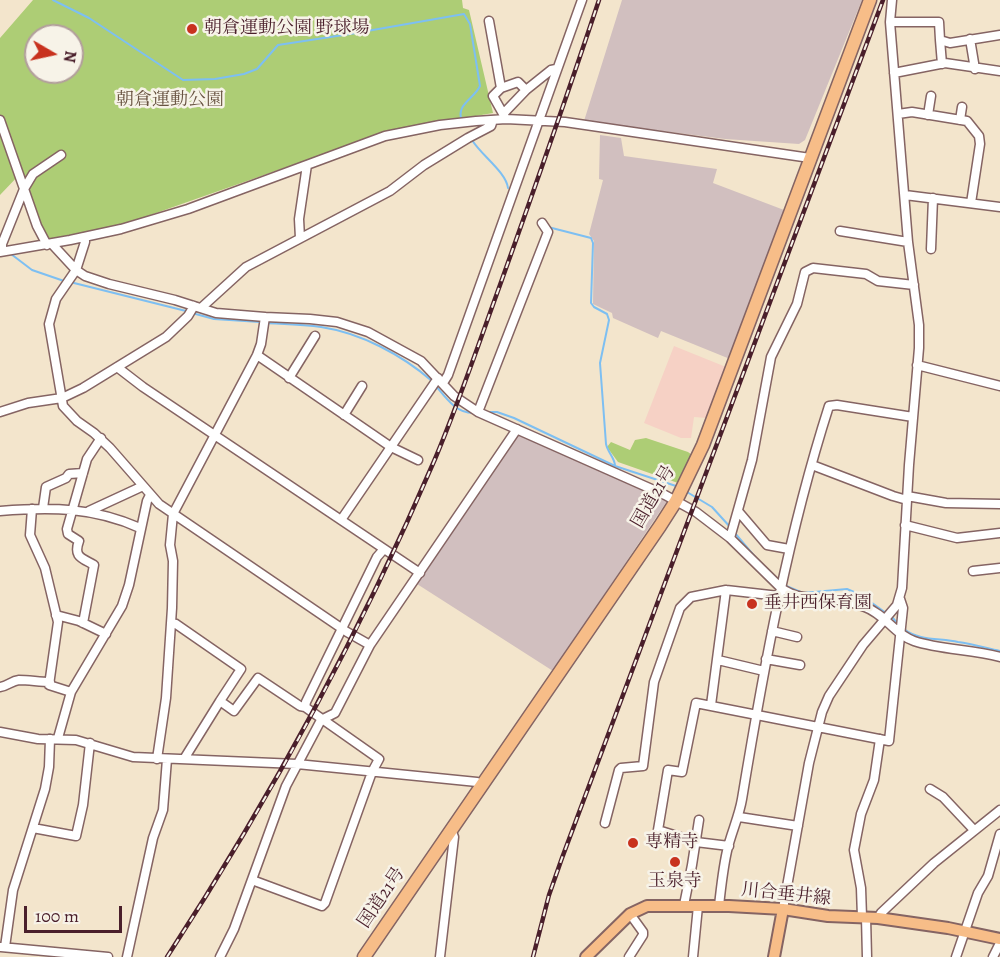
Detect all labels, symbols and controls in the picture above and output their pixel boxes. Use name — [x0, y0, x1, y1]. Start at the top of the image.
place label: 朝倉運動公園 野球場 — [204, 18, 370, 40]
marker: 朝倉運動公園 野球場 — [185, 22, 199, 36]
north arrow — [24, 24, 84, 84]
text: N — [58, 49, 82, 64]
park label: 朝倉運動公園 — [116, 90, 224, 112]
street label: 国道21号 — [627, 462, 681, 532]
place label: 垂井西保育園 — [764, 593, 872, 615]
marker: 垂井西保育園 — [745, 597, 759, 611]
place label: 専精寺 — [645, 832, 699, 854]
marker: 専精寺 — [626, 836, 640, 850]
marker: 玉泉寺 — [668, 855, 682, 869]
street label: 国道21号 — [354, 863, 410, 933]
place label: 玉泉寺 — [648, 871, 702, 893]
street label: 川合垂井線 — [740, 880, 832, 910]
scale bar — [27, 894, 124, 932]
text: 100 m — [35, 904, 79, 928]

